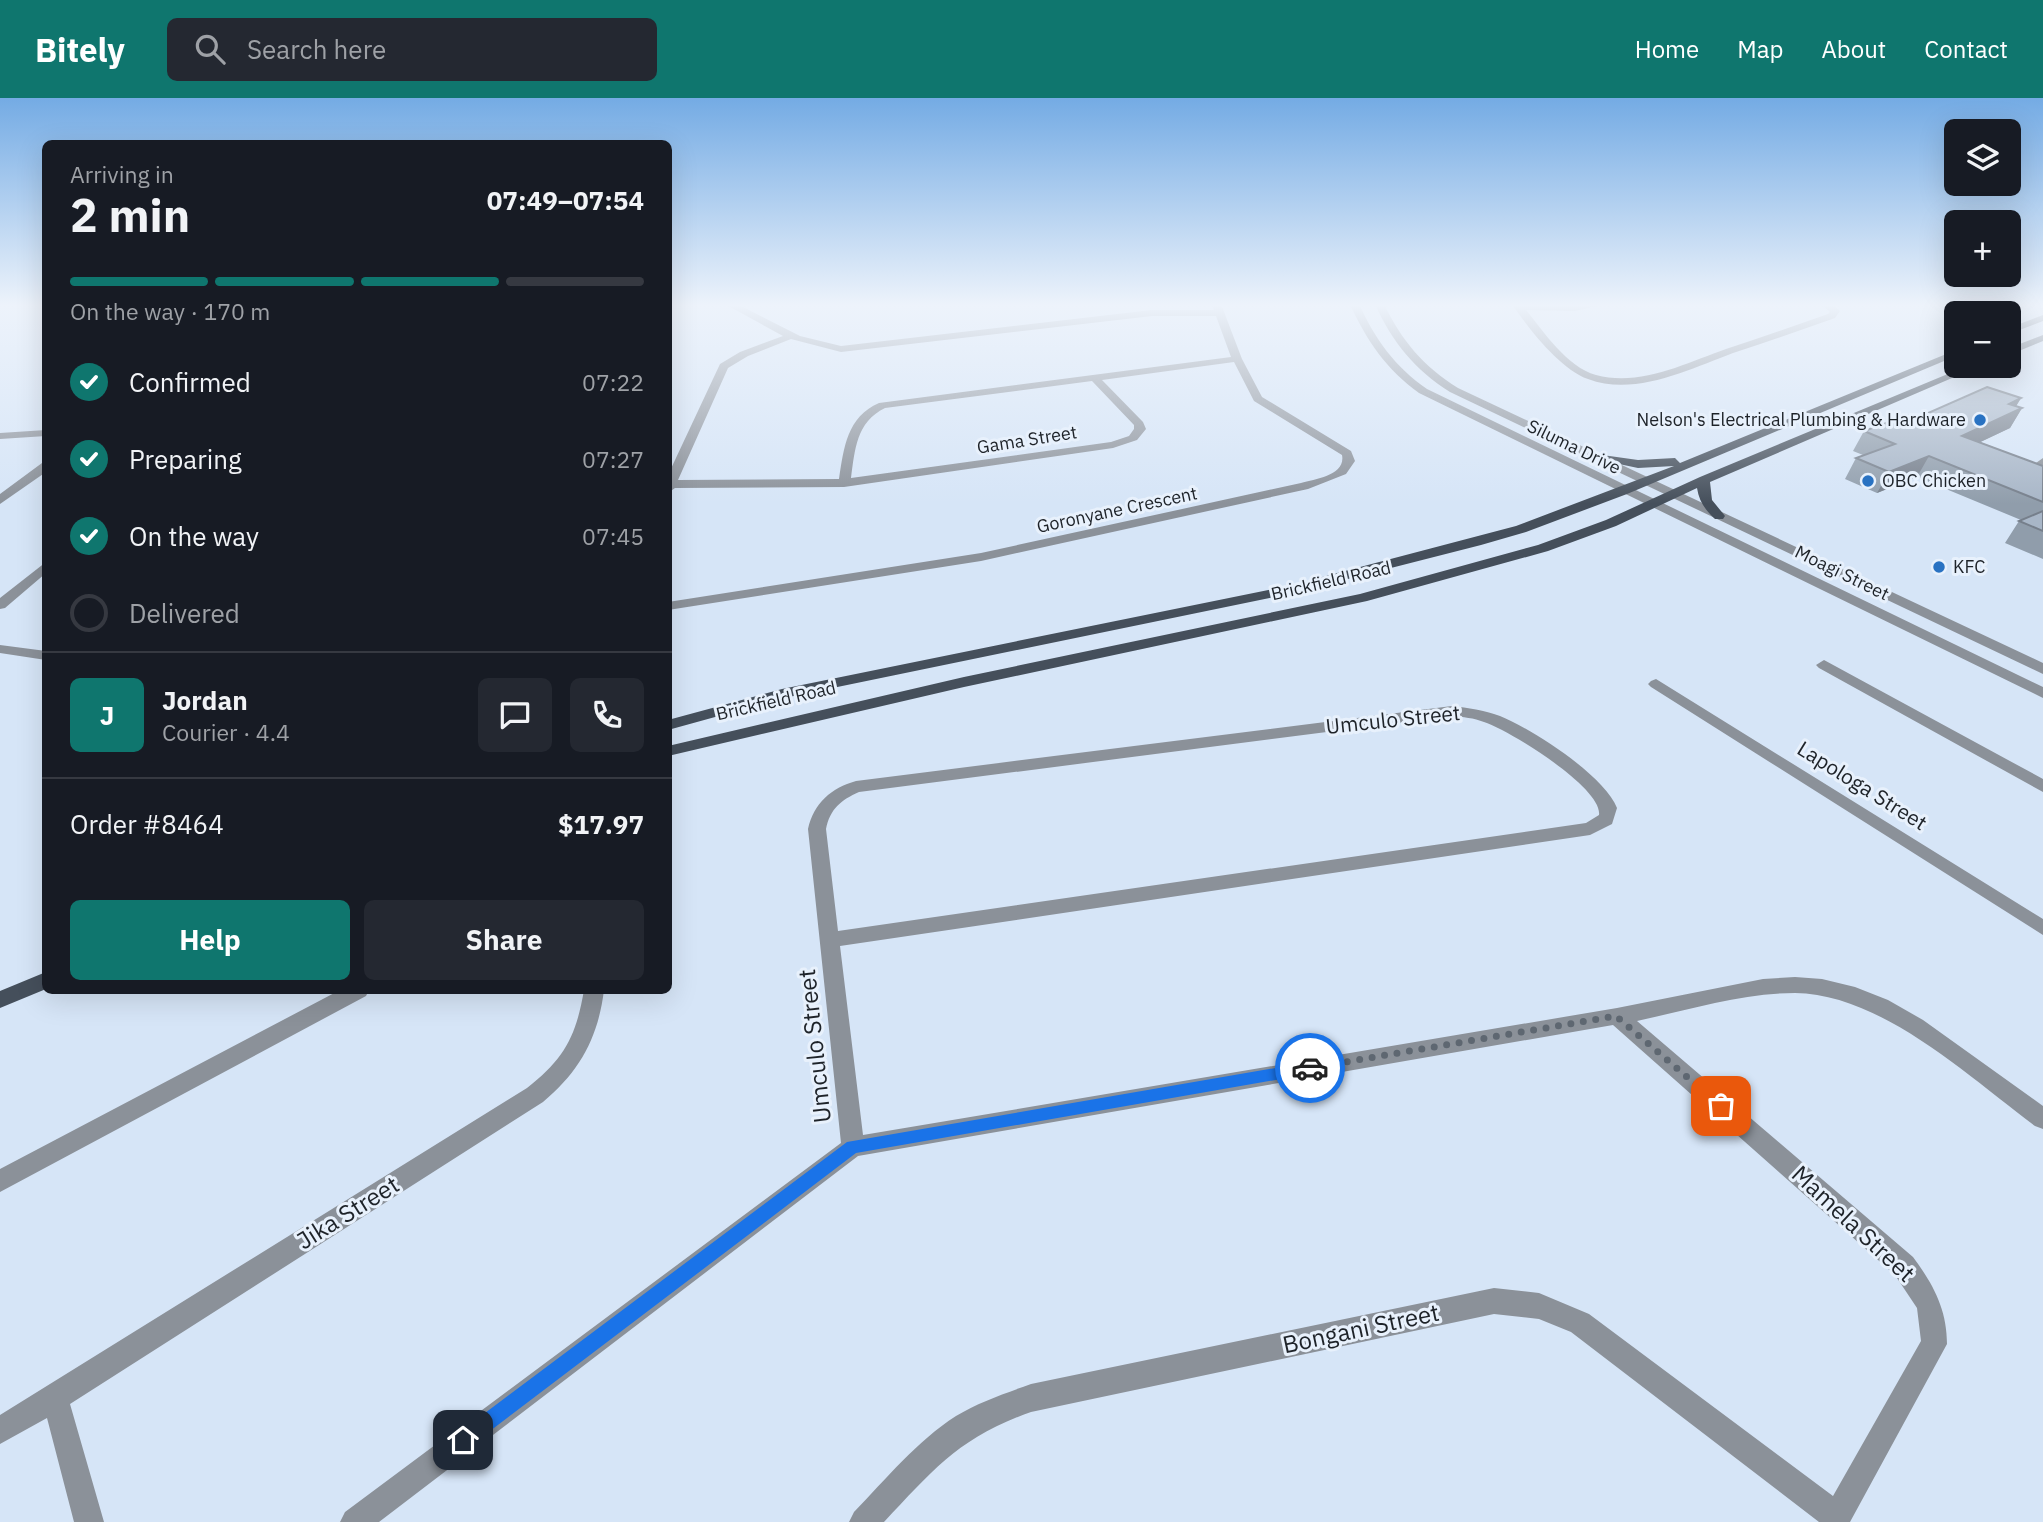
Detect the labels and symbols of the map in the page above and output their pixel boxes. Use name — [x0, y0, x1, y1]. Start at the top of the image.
place label: Nelson's Electrical Plumbing & Hardware — [1636, 408, 1966, 431]
marker: Nelson's Electrical Plumbing & Hardware — [1972, 412, 1988, 428]
street label: Siluma Drive — [1524, 414, 1625, 479]
street label: Gama Street — [975, 420, 1079, 459]
place label: OBC Chicken — [1882, 469, 1986, 492]
marker: OBC Chicken — [1860, 473, 1876, 489]
street label: Goronyane Crescent — [1034, 481, 1199, 538]
street label: Moagi Street — [1791, 540, 1893, 605]
place label: KFC — [1953, 555, 1985, 578]
street label: Brickfield Road — [1269, 556, 1393, 605]
marker: KFC — [1931, 559, 1947, 575]
street label: Brickfield Road — [714, 676, 838, 725]
street label: Umculo Street — [1324, 698, 1462, 740]
street label: Lapologa Street — [1792, 734, 1933, 836]
street label: Umculo Street — [790, 968, 838, 1125]
courier — [1275, 1033, 1345, 1103]
pin — [1691, 1076, 1751, 1136]
street label: Mamela Street — [1785, 1158, 1922, 1289]
street label: Jika Street — [290, 1168, 405, 1256]
street label: Bongani Street — [1280, 1296, 1442, 1360]
pin — [433, 1410, 493, 1470]

